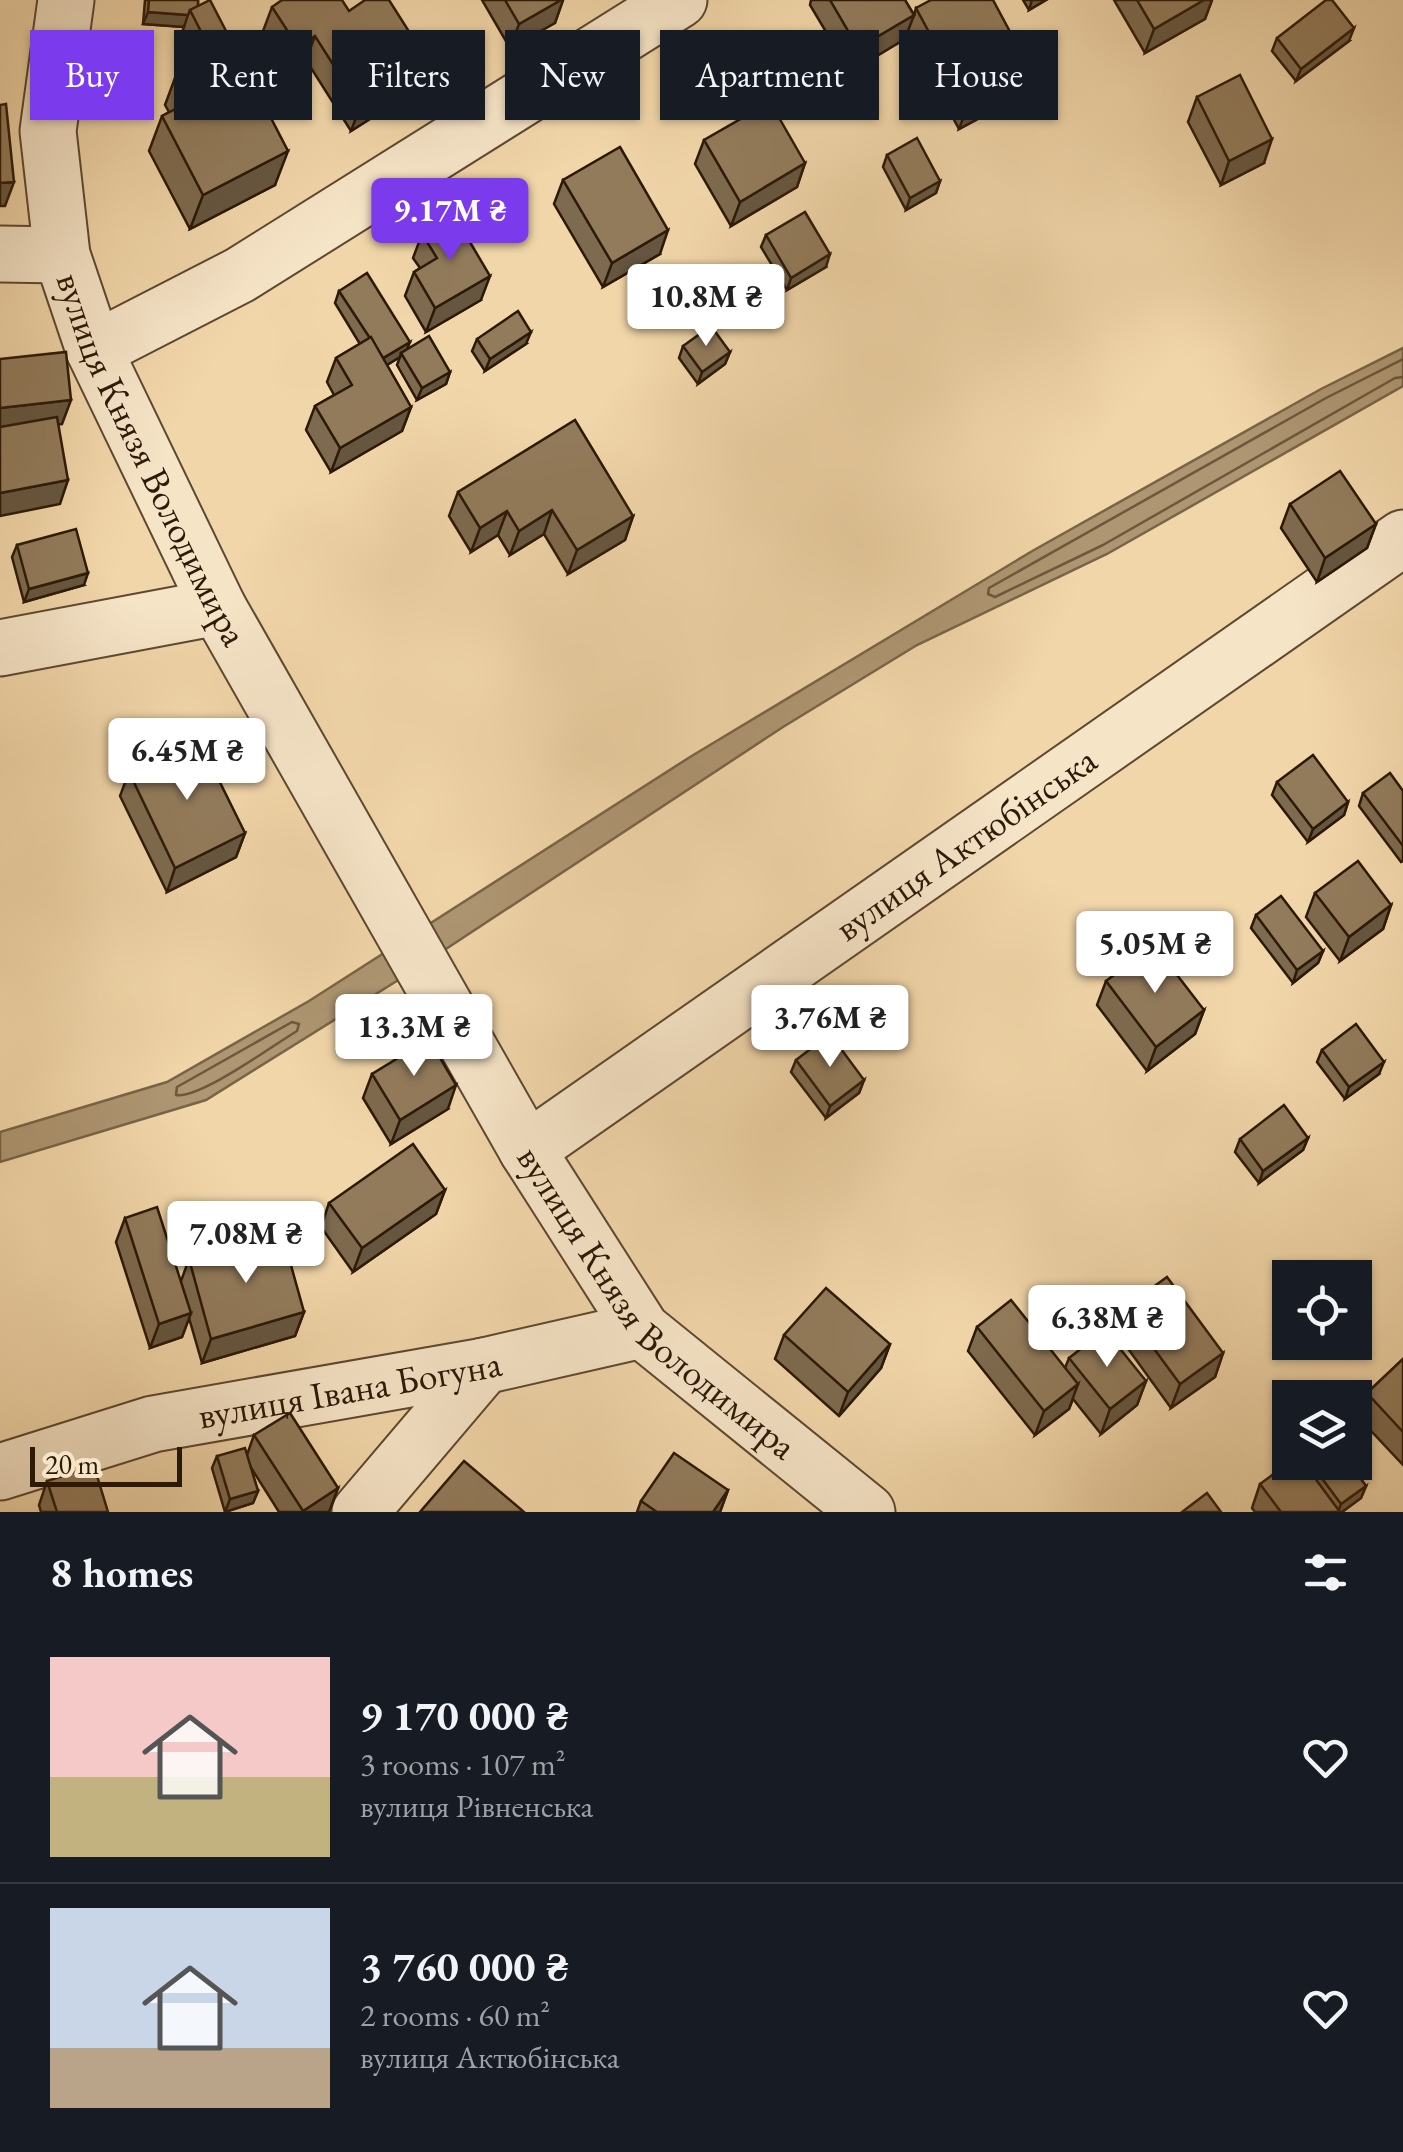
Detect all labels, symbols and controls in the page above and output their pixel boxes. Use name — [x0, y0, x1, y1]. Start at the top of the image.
chip: Buy — [30, 30, 154, 120]
chip: Rent — [174, 30, 312, 120]
chip: Filters — [332, 30, 485, 120]
chip: New — [505, 30, 640, 120]
chip: Apartment — [660, 30, 879, 120]
chip: House — [899, 30, 1058, 120]
pin: 9.17M ₴ — [358, 178, 542, 263]
text: 9.17M ₴ — [393, 189, 507, 231]
pin: 10.8M ₴ — [614, 264, 798, 349]
street label: вулиця Князя Володимира — [46, 266, 260, 655]
text: 10.8M ₴ — [649, 275, 763, 317]
pin: 6.45M ₴ — [95, 718, 279, 803]
text: 6.45M ₴ — [130, 729, 244, 771]
street label: вулиця Актюбінська — [825, 734, 1106, 952]
pin: 5.05M ₴ — [1063, 911, 1247, 996]
text: 5.05M ₴ — [1098, 922, 1212, 964]
pin: 3.76M ₴ — [738, 985, 922, 1070]
pin: 13.3M ₴ — [322, 994, 506, 1079]
text: 3.76M ₴ — [773, 996, 887, 1038]
text: 13.3M ₴ — [357, 1005, 471, 1047]
street label: вулиця Князя Володимира — [506, 1136, 808, 1470]
pin: 7.08M ₴ — [154, 1201, 338, 1286]
text: 7.08M ₴ — [189, 1212, 303, 1254]
map controls — [1272, 1260, 1372, 1480]
button: locate — [1272, 1260, 1372, 1360]
pin: 6.38M ₴ — [1015, 1285, 1199, 1370]
text: 6.38M ₴ — [1050, 1296, 1164, 1338]
street label: вулиця Івана Богуна — [194, 1338, 507, 1440]
button: layers — [1272, 1380, 1372, 1480]
scale bar — [30, 1442, 182, 1486]
text: 20 m — [45, 1446, 99, 1482]
text: 8 homes — [50, 1545, 193, 1600]
icon: filters — [1298, 1545, 1353, 1600]
text: 9 170 000 ₴ — [360, 1688, 569, 1743]
icon: home — [130, 1697, 250, 1817]
icon: heart — [1298, 1730, 1353, 1785]
text: 3 rooms · 107 m² — [360, 1743, 566, 1785]
text: вулиця Рівненська — [360, 1785, 593, 1827]
text: 3 760 000 ₴ — [360, 1939, 569, 1994]
icon: home — [130, 1948, 250, 2068]
icon: heart — [1298, 1981, 1353, 2036]
text: 2 rooms · 60 m² — [360, 1994, 550, 2036]
text: вулиця Актюбінська — [360, 2036, 620, 2078]

